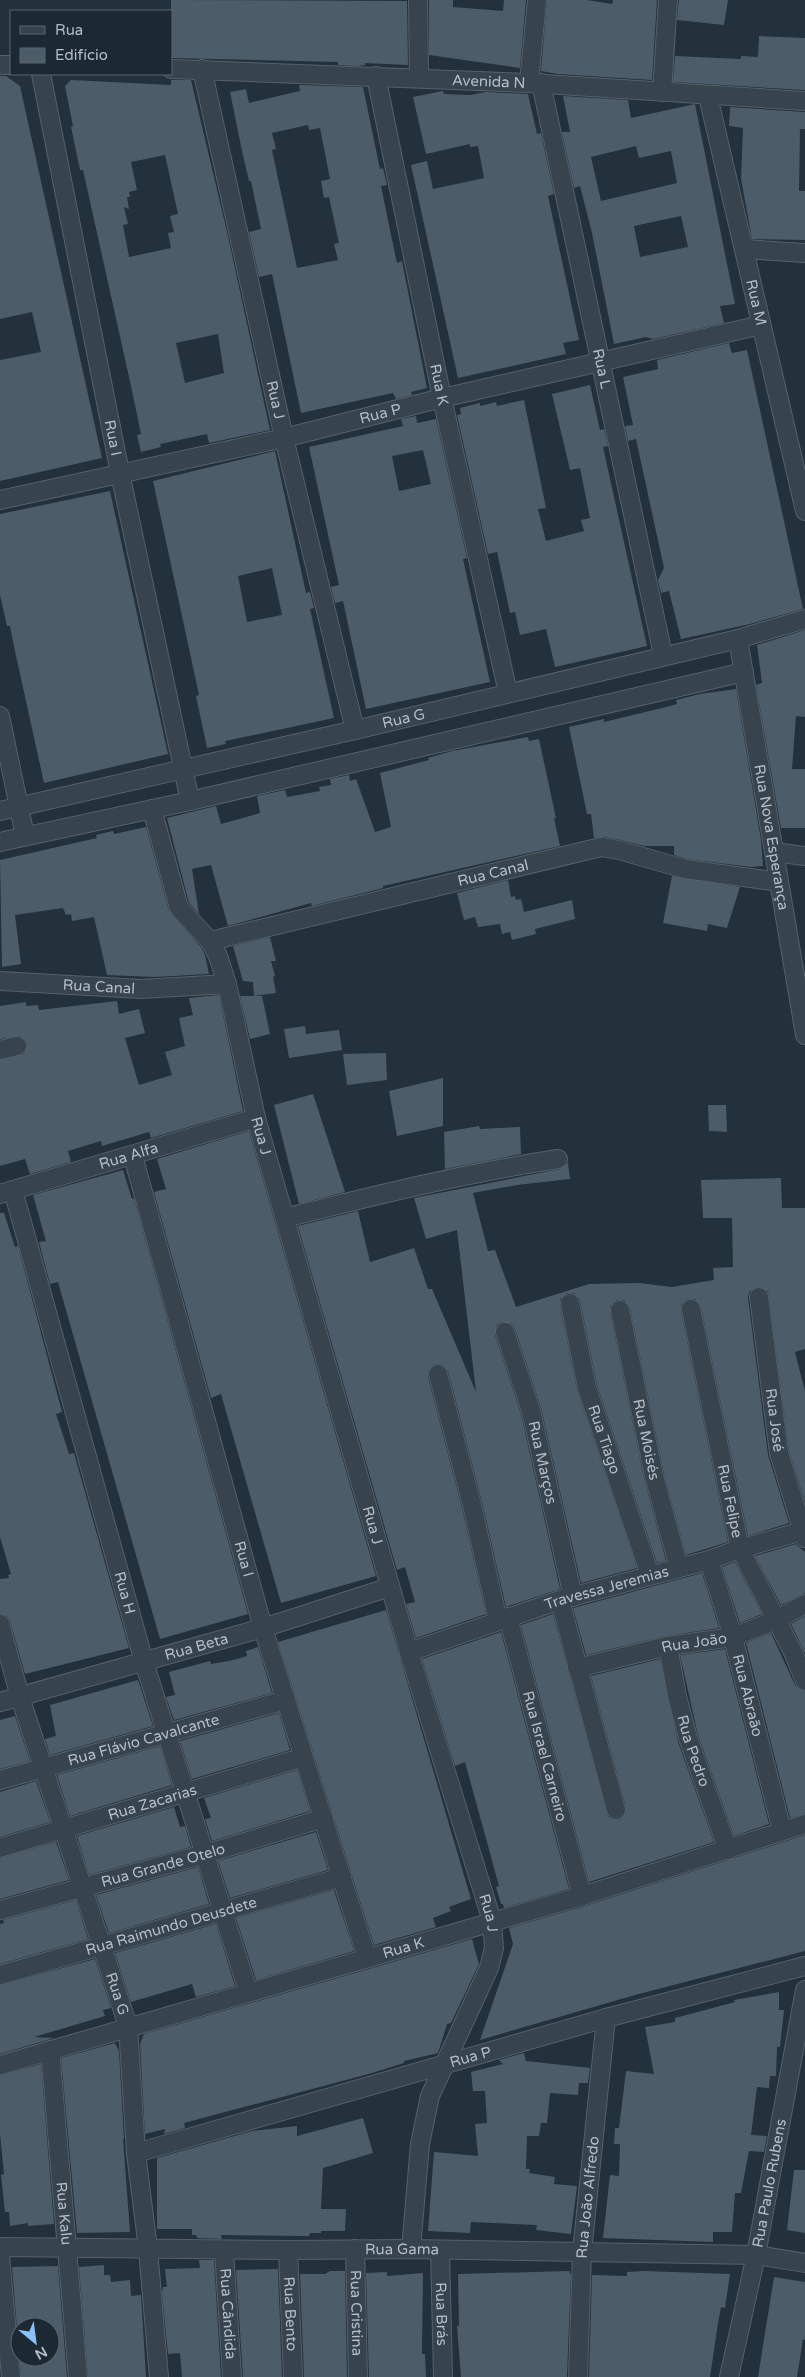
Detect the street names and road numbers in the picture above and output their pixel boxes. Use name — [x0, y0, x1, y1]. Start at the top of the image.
street label: Avenida N — [452, 71, 526, 92]
street label: Rua M — [742, 278, 770, 327]
street label: Rua L — [589, 347, 615, 391]
street label: Rua K — [426, 362, 452, 407]
street label: Rua J — [263, 379, 289, 421]
street label: Rua P — [358, 400, 403, 428]
street label: Rua I — [101, 418, 125, 458]
street label: Rua G — [380, 705, 427, 732]
street label: Rua Nova Esperança — [750, 763, 793, 911]
street label: Rua Canal — [456, 856, 530, 890]
street label: Rua Canal — [62, 976, 135, 998]
street label: Rua J — [247, 1115, 275, 1157]
street label: Rua Alfa — [97, 1139, 160, 1173]
street label: Rua José — [762, 1387, 788, 1453]
street label: Rua Moisés — [629, 1397, 664, 1482]
street label: Rua Tiago — [584, 1403, 624, 1476]
street label: Rua Marços — [525, 1419, 561, 1506]
street label: Rua Felipe — [714, 1463, 746, 1539]
street label: Rua J — [359, 1504, 387, 1547]
street label: Rua I — [230, 1539, 258, 1579]
street label: Travessa Jeremias — [542, 1562, 671, 1614]
street label: Rua H — [110, 1569, 139, 1616]
street label: Rua Beta — [163, 1629, 230, 1664]
street label: Rua João — [660, 1629, 728, 1656]
street label: Rua Abraão — [729, 1652, 767, 1739]
street label: Rua Israel Carneiro — [519, 1689, 571, 1824]
street label: Rua Flávio Cavalcante — [66, 1710, 221, 1770]
street label: Rua Pedro — [673, 1713, 714, 1789]
street label: Rua Zacarias — [106, 1781, 199, 1824]
street label: Rua Grande Otelo — [99, 1839, 227, 1891]
street label: Rua J — [475, 1892, 502, 1933]
street label: Rua Raimundo Deusdete — [83, 1893, 259, 1959]
street label: Rua K — [381, 1933, 426, 1962]
street label: Rua G — [102, 1970, 133, 2017]
street label: Rua P — [448, 2042, 493, 2071]
street label: Rua Paulo Rubens — [749, 2117, 790, 2249]
street label: Rua João Alfredo — [573, 2135, 603, 2259]
street label: Rua Kalu — [52, 2181, 76, 2246]
street label: Rua Gama — [365, 2240, 439, 2258]
street label: Rua Cândida — [216, 2268, 240, 2360]
street label: Rua Cristina — [346, 2270, 367, 2356]
street label: Rua Bento — [280, 2276, 301, 2352]
street label: Rua Brás — [432, 2282, 451, 2346]

